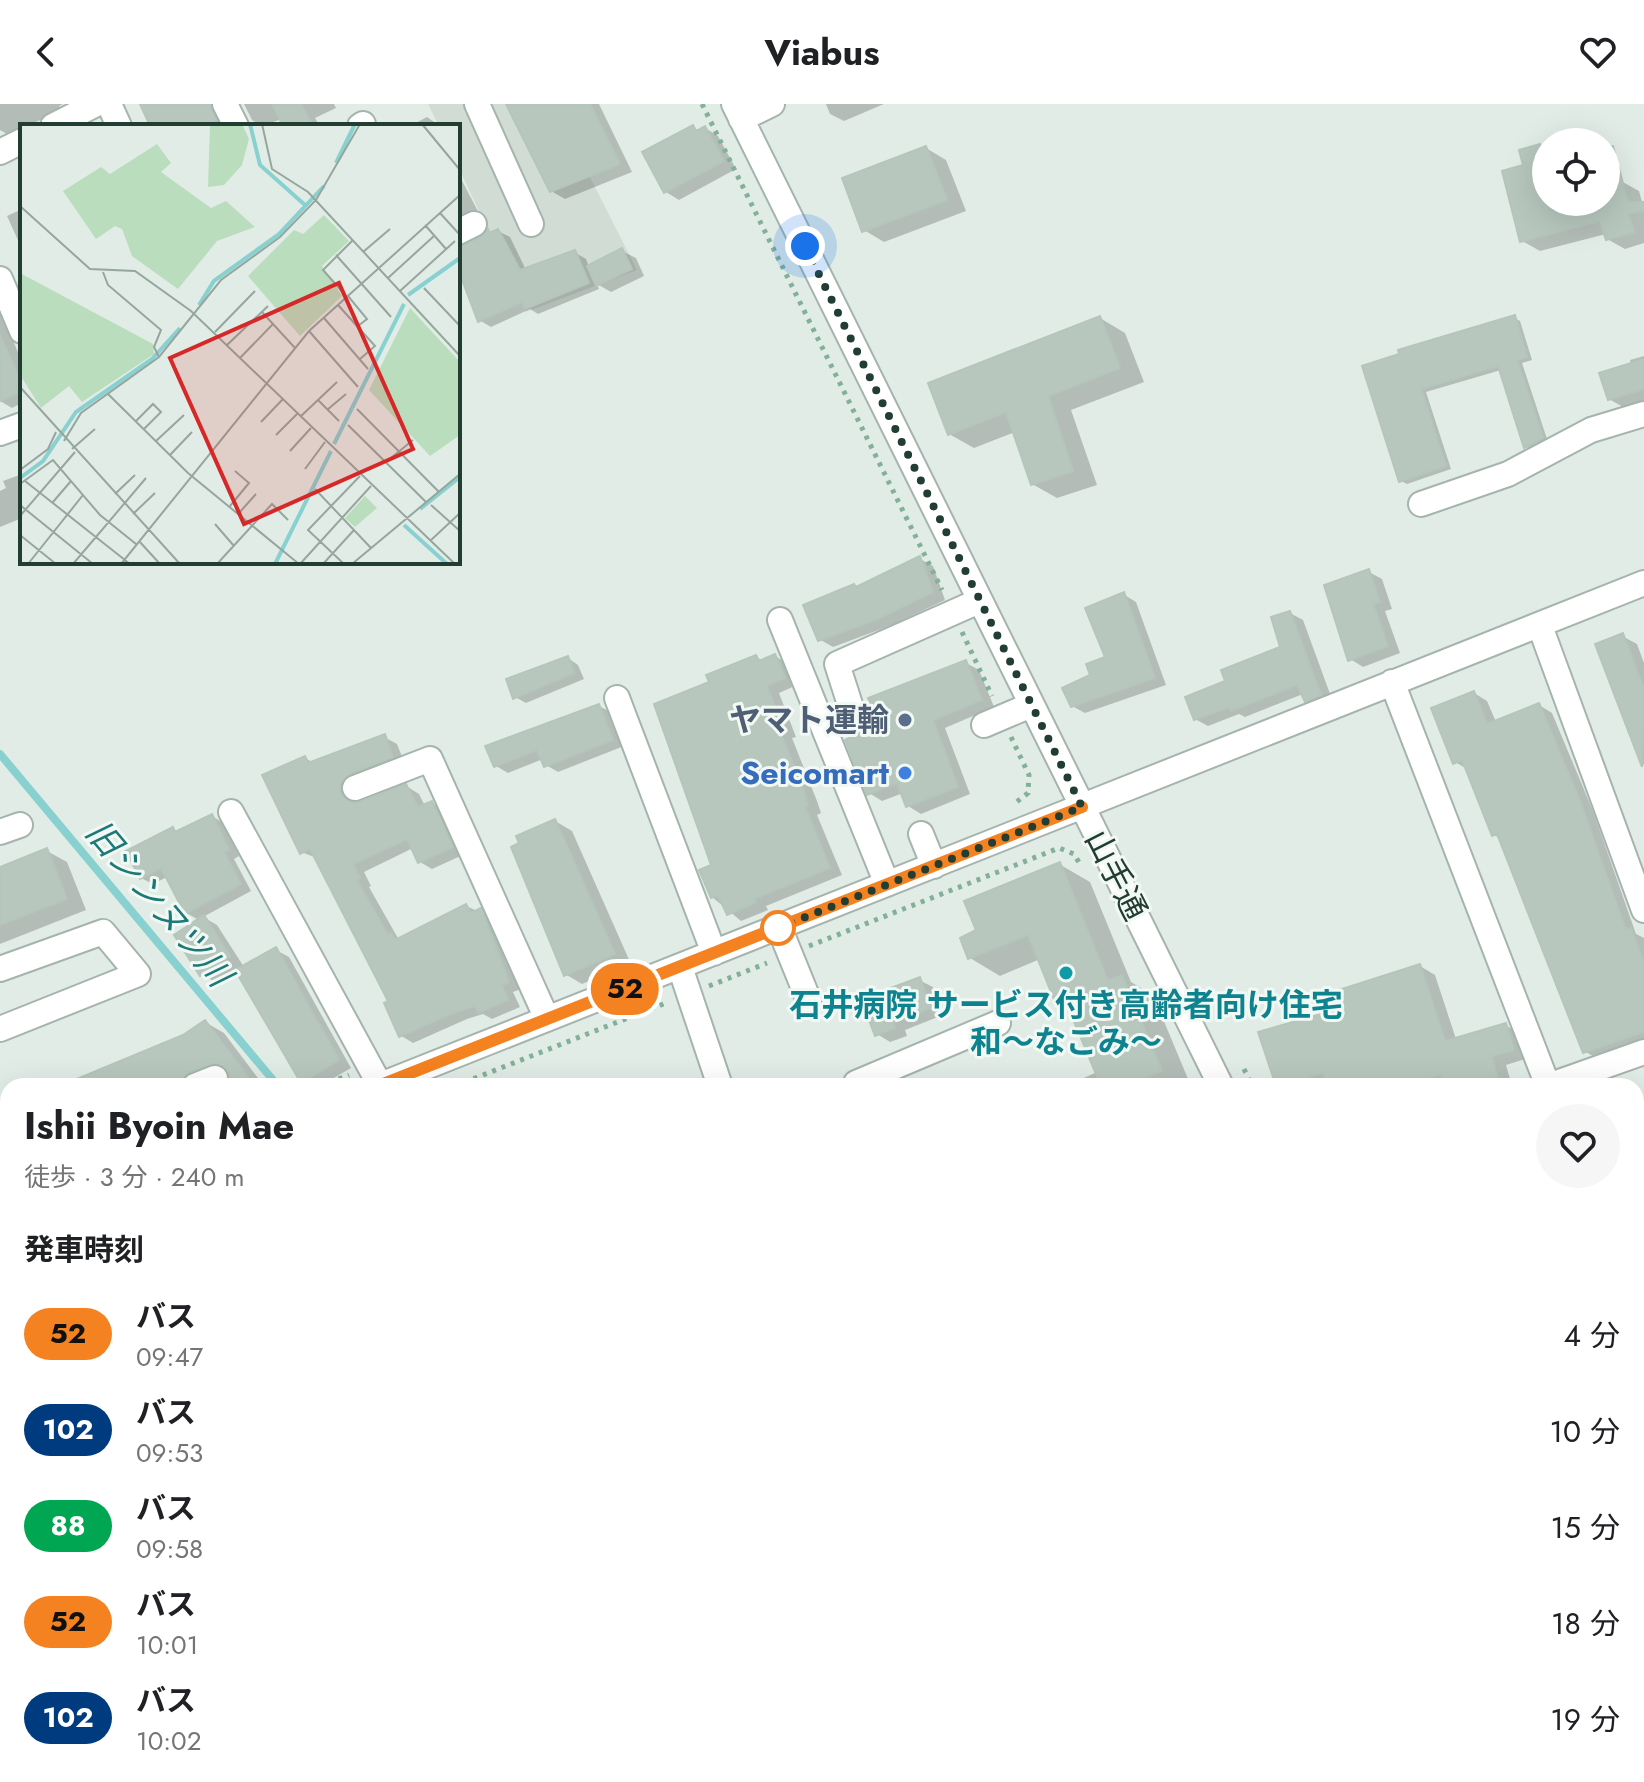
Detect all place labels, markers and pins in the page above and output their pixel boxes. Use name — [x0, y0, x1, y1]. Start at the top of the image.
place label: ヤマト運輸 — [729, 697, 889, 743]
marker: ヤマト運輸 — [896, 711, 914, 729]
place label: Seicomart — [740, 750, 890, 796]
marker: Seicomart — [896, 764, 914, 782]
unlabelled marker — [761, 911, 795, 945]
marker: 石井病院 サービス付き高齢者向け住宅 和～なごみ～ — [1057, 964, 1075, 982]
place label: 石井病院 サービス付き高齢者向け住宅 和～なごみ～ — [789, 982, 1343, 1065]

